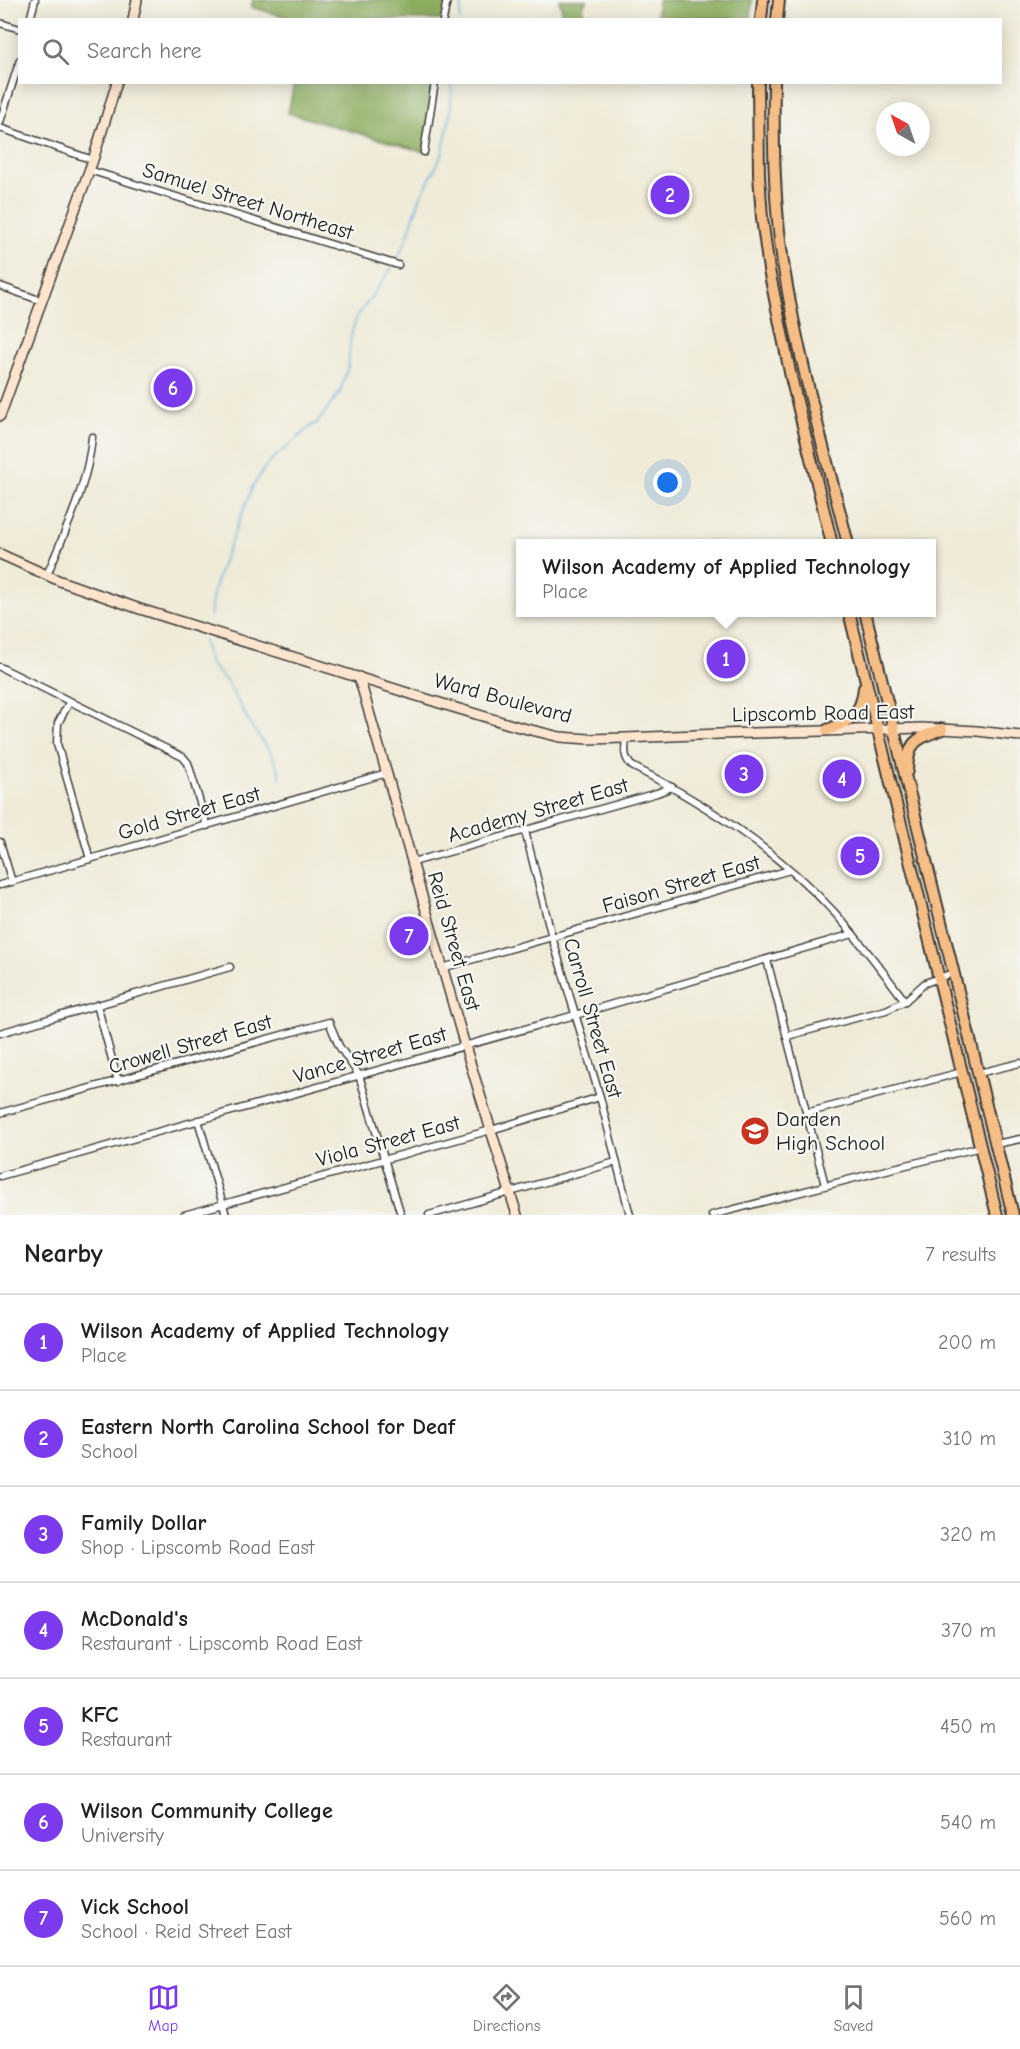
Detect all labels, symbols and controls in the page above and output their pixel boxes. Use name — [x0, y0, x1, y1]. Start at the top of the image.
search box — [18, 18, 1002, 84]
icon: search — [39, 35, 72, 68]
text: Search here — [87, 38, 202, 64]
north arrow — [876, 102, 930, 156]
street label: Samuel Street Northeast — [140, 158, 357, 245]
pin: 2 — [650, 172, 690, 218]
pin: 6 — [154, 366, 192, 410]
your location — [653, 468, 682, 497]
popup — [516, 539, 936, 617]
text: Wilson Academy of Applied Technology — [542, 554, 910, 580]
text: Place — [542, 580, 588, 603]
pin: 1 — [706, 636, 746, 682]
street label: Ward Boulevard — [432, 668, 574, 728]
street label: Lipscomb Road East — [732, 699, 915, 727]
pin: 3 — [724, 752, 764, 796]
pin: 4 — [822, 756, 862, 802]
street label: Academy Street East — [445, 773, 632, 847]
street label: Gold Street East — [115, 781, 264, 845]
pin: 5 — [840, 834, 880, 878]
street label: Faison Street East — [599, 850, 763, 918]
street label: Reid Street East — [423, 869, 486, 1014]
pin: 7 — [390, 914, 428, 958]
street label: Carroll Street East — [559, 935, 628, 1102]
street label: Crowell Street East — [106, 1009, 275, 1079]
street label: Vance Street East — [291, 1021, 450, 1088]
place label: Darden High School — [776, 1107, 885, 1155]
street label: Viola Street East — [314, 1110, 463, 1172]
school or university icon: Darden High School — [739, 1115, 771, 1147]
text: Nearby — [24, 1239, 103, 1269]
text: 7 results — [925, 1243, 996, 1266]
text: Wilson Academy of Applied Technology — [81, 1318, 448, 1344]
text: 1 — [40, 1331, 47, 1354]
text: 200 m — [938, 1331, 996, 1354]
text: Place — [81, 1344, 127, 1367]
text: Eastern North Carolina School for Deaf — [81, 1414, 455, 1440]
text: 2 — [39, 1427, 48, 1450]
text: 310 m — [943, 1427, 996, 1450]
text: School — [81, 1440, 138, 1463]
text: Family Dollar — [81, 1510, 206, 1536]
text: 3 — [39, 1523, 48, 1546]
text: 320 m — [940, 1523, 996, 1546]
text: Shop · Lipscomb Road East — [81, 1536, 315, 1559]
text: McDonald's — [81, 1606, 188, 1632]
text: 4 — [39, 1619, 48, 1642]
text: 370 m — [941, 1619, 996, 1642]
text: Restaurant · Lipscomb Road East — [81, 1632, 362, 1655]
text: KFC — [81, 1702, 119, 1728]
text: 5 — [38, 1715, 49, 1738]
text: 450 m — [940, 1715, 996, 1738]
text: Restaurant — [81, 1728, 171, 1751]
text: Wilson Community College — [81, 1798, 333, 1824]
text: 6 — [38, 1811, 49, 1834]
text: 540 m — [940, 1811, 996, 1834]
text: University — [81, 1824, 164, 1847]
text: Vick School — [81, 1894, 189, 1920]
text: 7 — [39, 1907, 48, 1930]
text: 560 m — [939, 1907, 996, 1930]
text: School · Reid Street East — [81, 1920, 292, 1943]
tab: Map — [147, 1981, 180, 2035]
tab: Directions — [473, 1981, 540, 2035]
tab: Saved — [833, 1981, 873, 2035]

